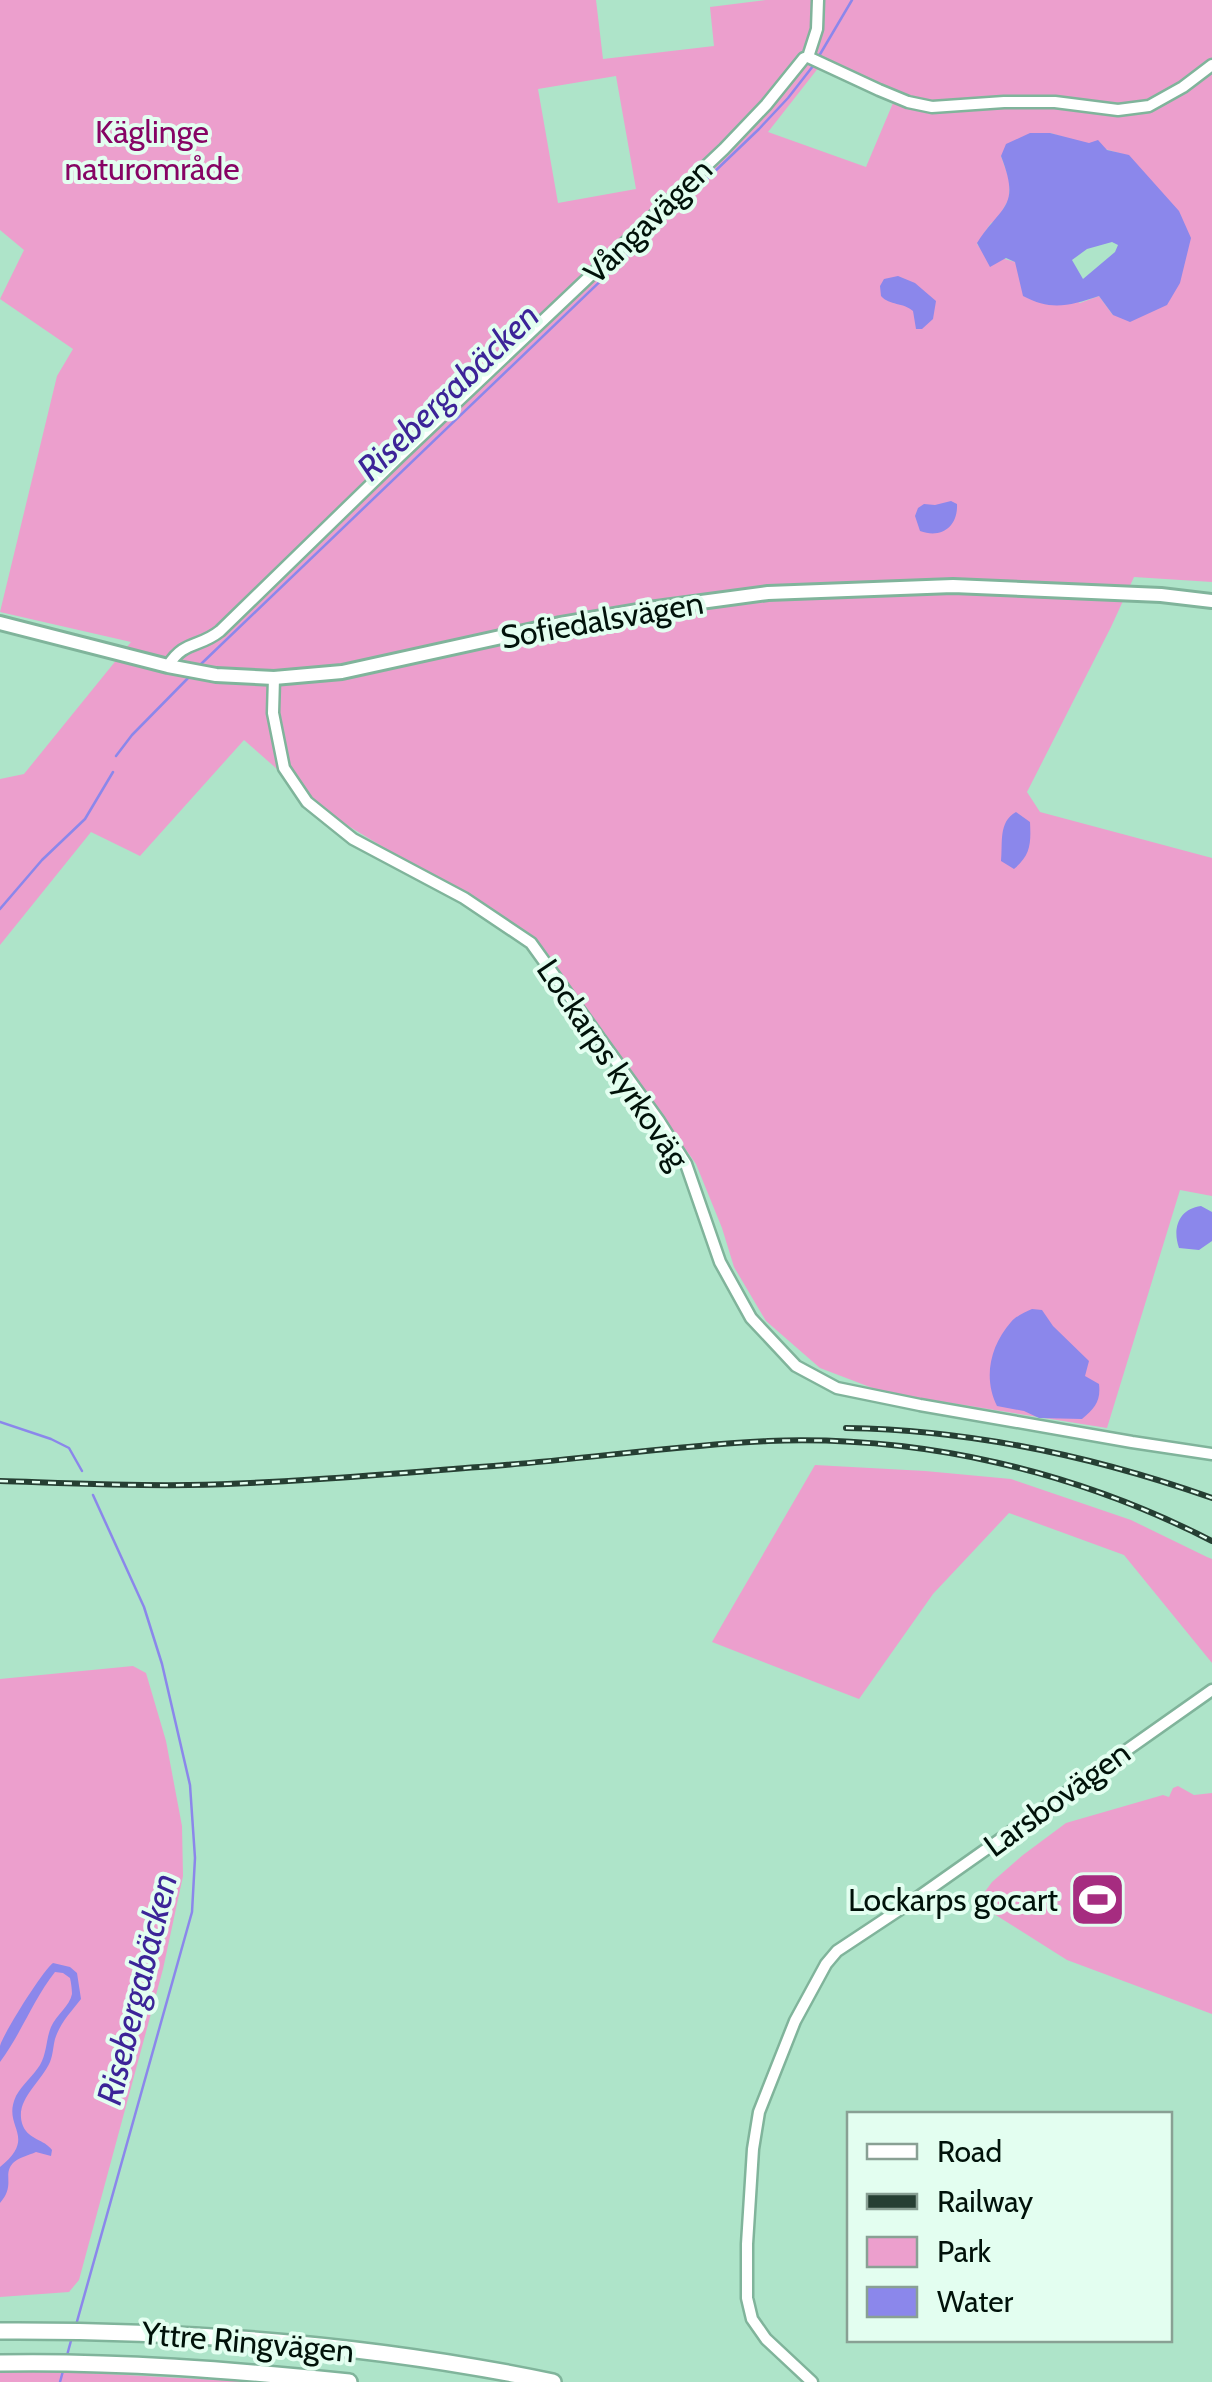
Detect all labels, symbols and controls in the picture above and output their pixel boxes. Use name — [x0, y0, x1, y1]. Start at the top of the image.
park label: Käglinge naturområde — [64, 112, 240, 188]
street label: Vångavägen — [575, 150, 720, 291]
water label: Risebergabäcken — [348, 294, 548, 489]
street label: Sofiedalsvägen — [498, 583, 706, 657]
street label: Lockarps kyrkoväg — [529, 952, 698, 1177]
street label: Larsbovägen — [976, 1733, 1137, 1865]
water label: Risebergabäcken — [87, 1869, 186, 2109]
sports icon: Lockarps gocart — [1067, 1870, 1127, 1930]
place label: Lockarps gocart — [848, 1880, 1058, 1919]
legend — [847, 2112, 1172, 2342]
text: Road — [937, 2133, 1002, 2170]
text: Railway — [937, 2183, 1033, 2220]
text: Park — [937, 2233, 992, 2270]
text: Water — [937, 2283, 1014, 2320]
street label: Yttre Ringvägen — [139, 2313, 356, 2370]

